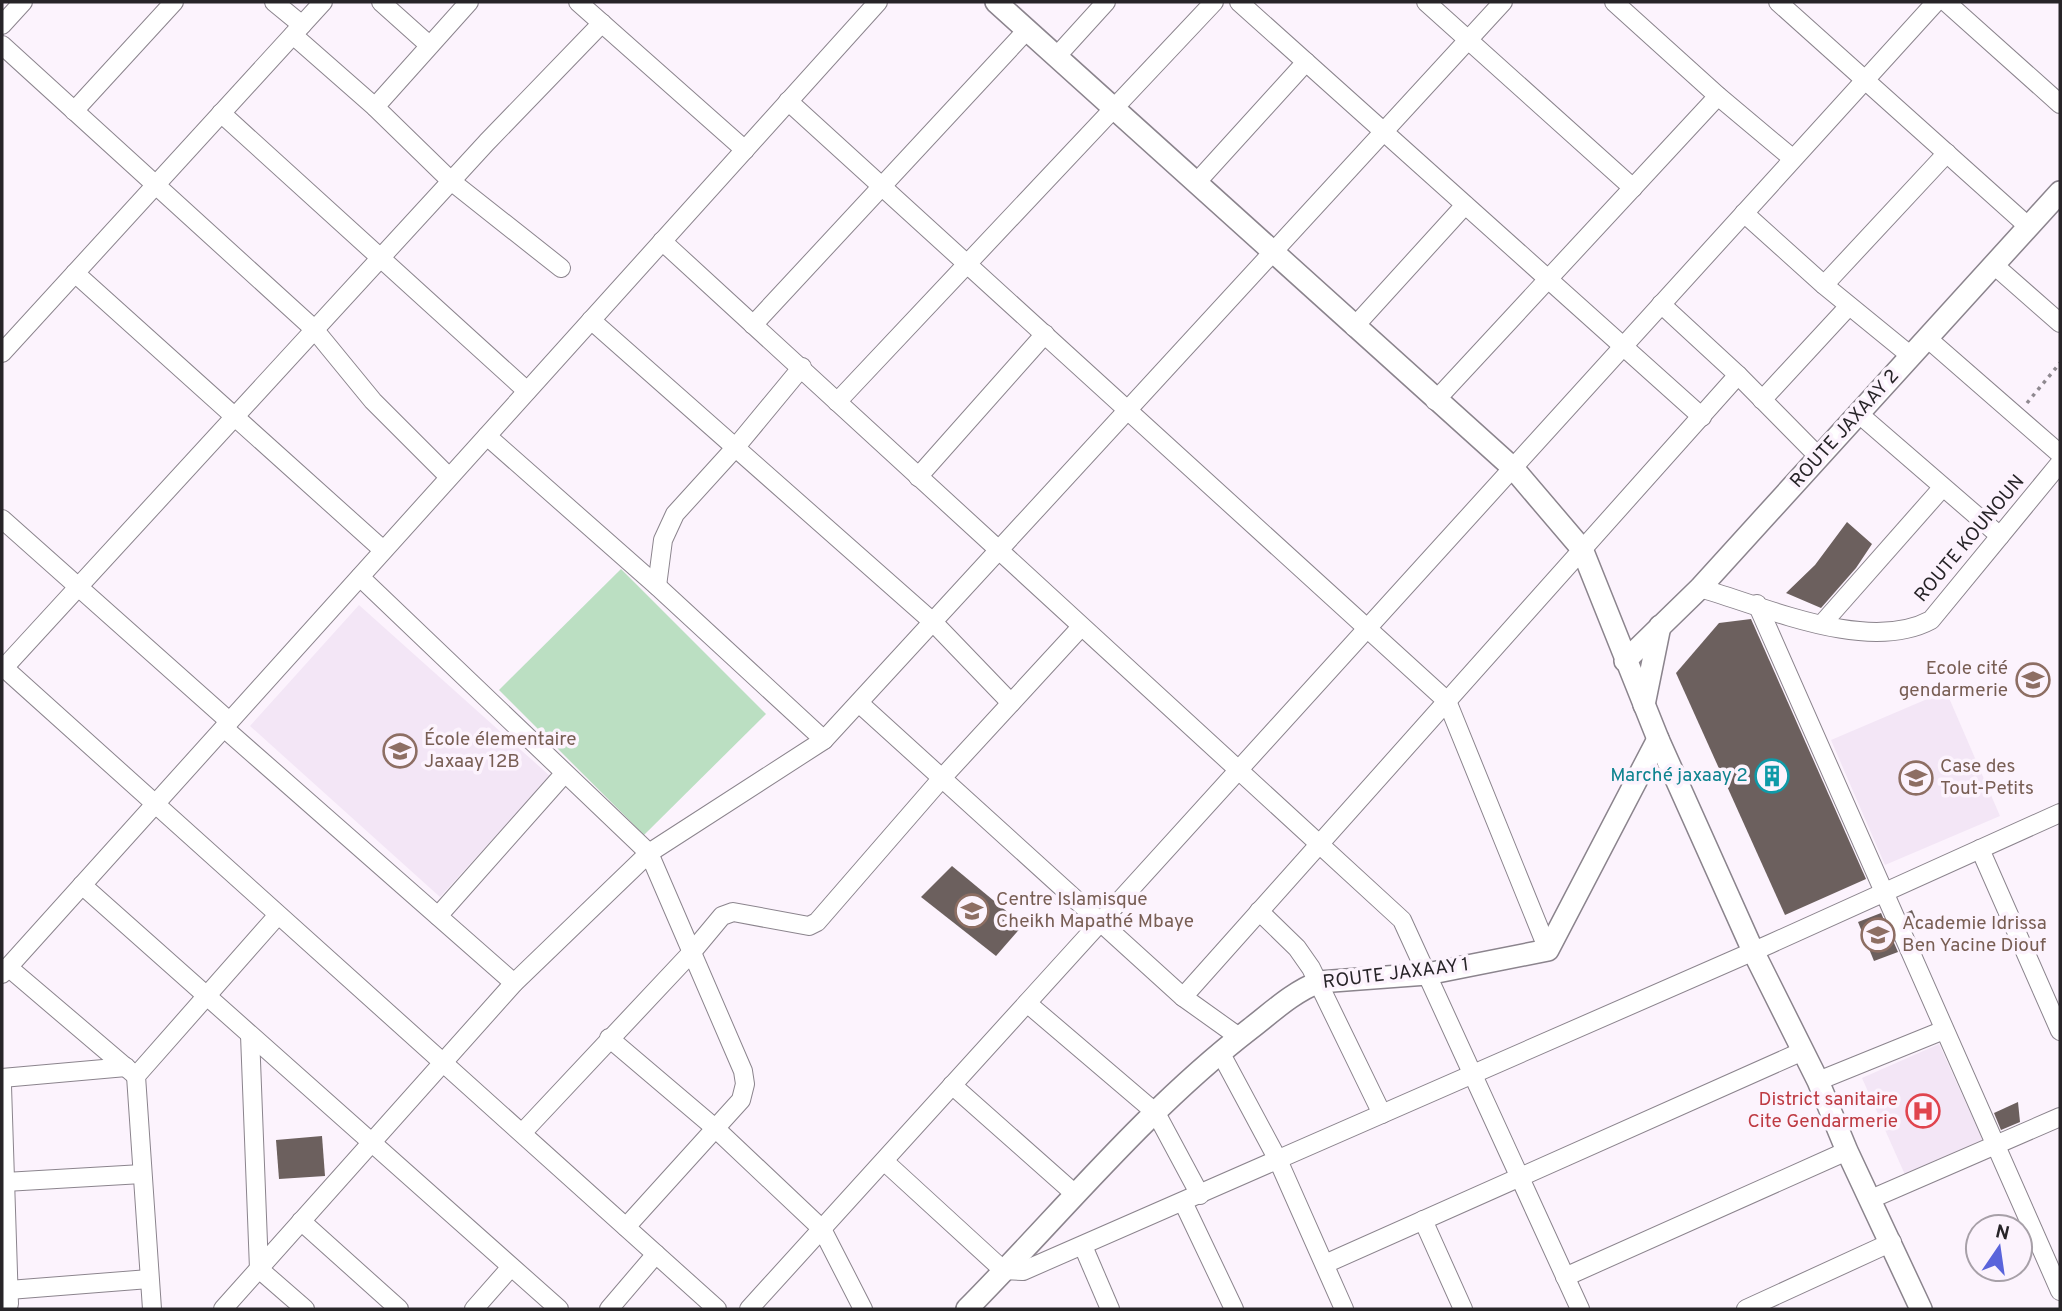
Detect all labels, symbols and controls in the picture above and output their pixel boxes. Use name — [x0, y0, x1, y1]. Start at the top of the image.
street label: ROUTE JAXAAY 2 — [1785, 365, 1905, 493]
street label: ROUTE KOUNOUN — [1910, 470, 2030, 608]
place label: Ecole cité gendarmerie — [1899, 657, 2008, 703]
school or university icon: Ecole cité gendarmerie — [2014, 661, 2052, 699]
place label: École élementaire Jaxaay 12B — [424, 727, 576, 774]
school or university icon: École élementaire Jaxaay 12B — [381, 732, 419, 770]
place label: Case des Tout-Petits — [1940, 755, 2034, 801]
building icon: Marché jaxaay 2 — [1753, 757, 1791, 795]
school or university icon: Case des Tout-Petits — [1897, 759, 1935, 797]
place label: Marché jaxaay 2 — [1610, 764, 1748, 788]
place label: Centre Islamisque Cheikh Mapathé Mbaye — [996, 888, 1194, 934]
school or university icon: Centre Islamisque Cheikh Mapathé Mbaye — [953, 892, 991, 930]
place label: Academie Idrissa Ben Yacine Diouf — [1902, 912, 2047, 958]
school or university icon: Academie Idrissa Ben Yacine Diouf — [1859, 916, 1897, 954]
street label: ROUTE JAXAAY 1 — [1322, 953, 1470, 995]
place label: District sanitaire Cite Gendarmerie — [1747, 1088, 1898, 1134]
hospital icon: District sanitaire Cite Gendarmerie — [1904, 1092, 1942, 1130]
north arrow — [1964, 1213, 2034, 1283]
text: N — [1993, 1220, 2012, 1247]

